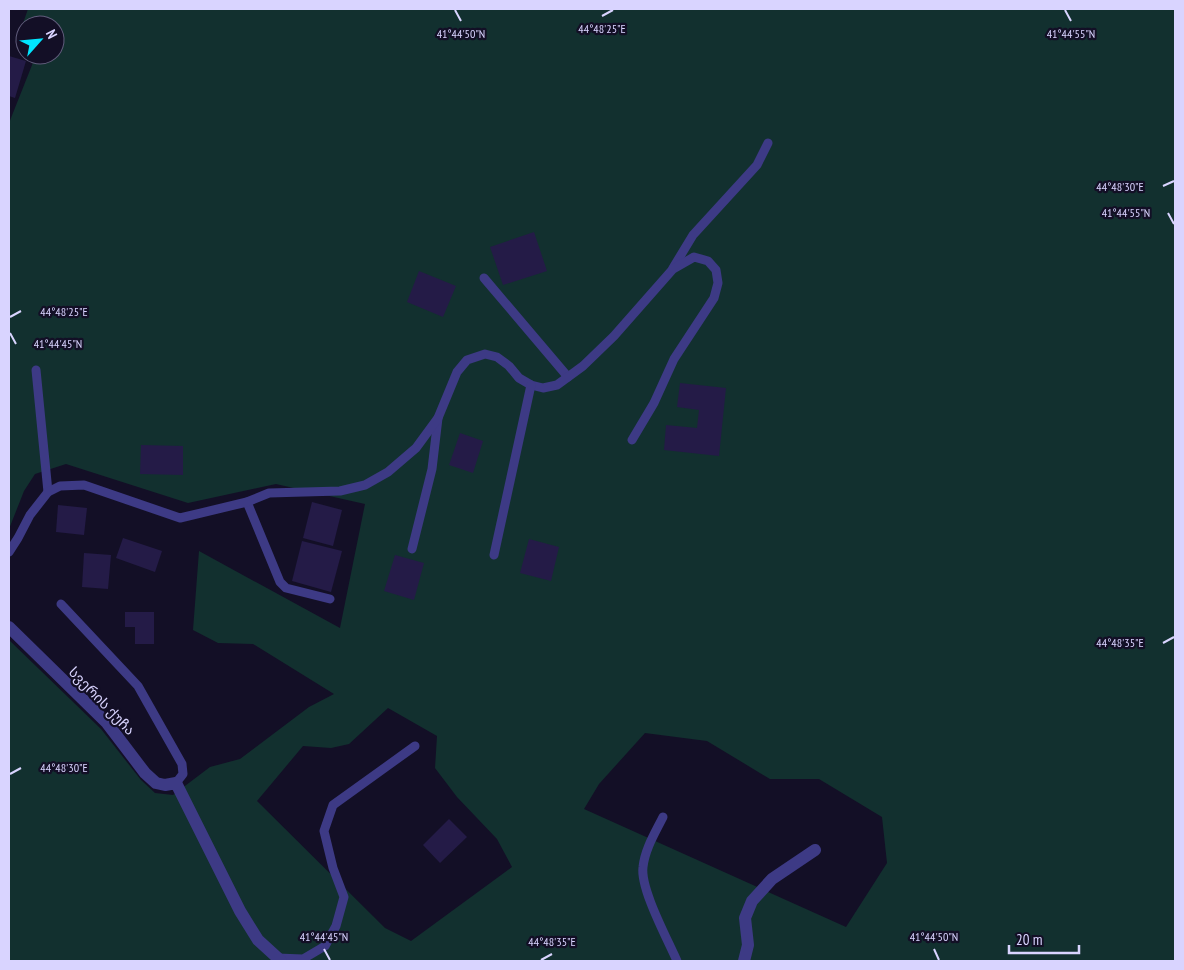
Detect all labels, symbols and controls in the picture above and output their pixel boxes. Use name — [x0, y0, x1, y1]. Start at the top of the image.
north arrow — [15, 15, 65, 65]
text: 44°48'25"E — [578, 21, 626, 36]
text: 41°44'50"N — [437, 26, 485, 41]
text: 41°44'55"N — [1047, 26, 1095, 41]
text: N — [42, 27, 61, 42]
text: 44°48'30"E — [1096, 179, 1144, 194]
text: 41°44'55"N — [1102, 205, 1150, 220]
text: 44°48'25"E — [40, 304, 88, 319]
text: 41°44'45"N — [34, 336, 82, 351]
text: 44°48'35"E — [1096, 635, 1144, 650]
street label: სვერის ქუჩა — [65, 663, 139, 739]
text: 44°48'30"E — [40, 760, 88, 775]
scale bar — [1009, 922, 1079, 954]
text: 41°44'45"N — [300, 929, 348, 944]
text: 41°44'50"N — [910, 929, 958, 944]
text: 20 m — [1016, 930, 1042, 949]
text: 44°48'35"E — [528, 934, 576, 949]

